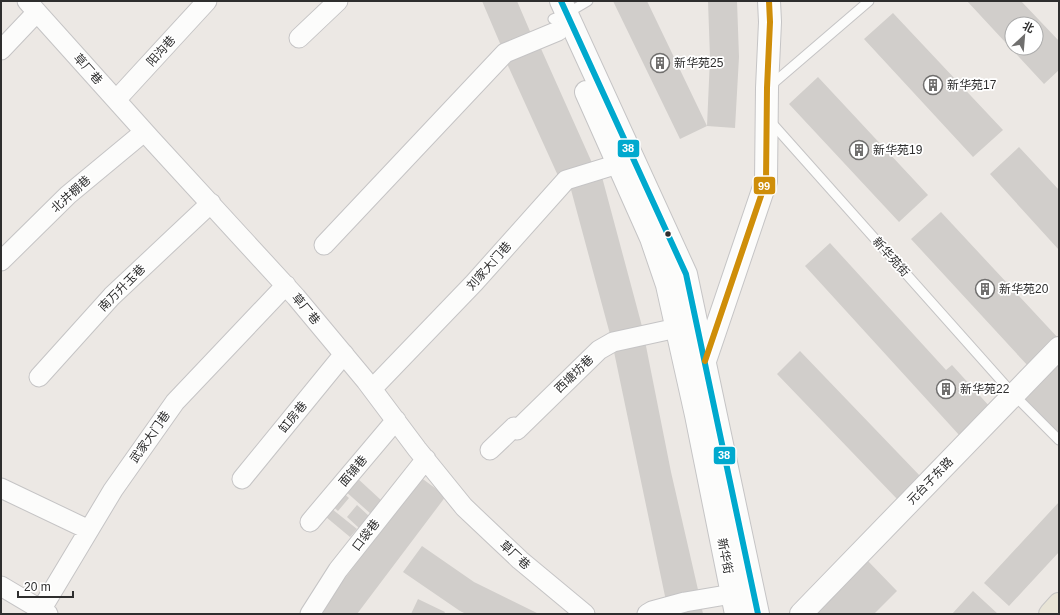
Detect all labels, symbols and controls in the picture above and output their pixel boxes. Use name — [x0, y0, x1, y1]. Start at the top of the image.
north arrow — [1004, 16, 1044, 56]
text: 北 — [1021, 19, 1036, 35]
street label: 阳沟巷 — [144, 33, 178, 69]
street label: 草厂巷 — [71, 51, 105, 87]
building icon: 新华苑25 — [649, 52, 671, 74]
place label: 新华苑25 — [674, 56, 724, 70]
building icon: 新华苑17 — [922, 74, 944, 96]
place label: 新华苑17 — [947, 78, 997, 92]
line badge: 38 — [617, 139, 640, 158]
building icon: 新华苑19 — [848, 139, 870, 161]
text: 38 — [622, 142, 634, 154]
place label: 新华苑19 — [873, 143, 923, 157]
street label: 北井棚巷 — [48, 173, 94, 215]
line badge: 99 — [753, 176, 776, 195]
text: 99 — [758, 180, 770, 192]
unlabelled marker — [663, 229, 673, 239]
street label: 新华苑街 — [870, 234, 912, 280]
street label: 刘家大门巷 — [464, 239, 514, 293]
street label: 南万升玉巷 — [96, 262, 148, 314]
building icon: 新华苑20 — [974, 278, 996, 300]
place label: 新华苑20 — [999, 282, 1049, 296]
street label: 草厂巷 — [289, 291, 323, 327]
street label: 西塘坊巷 — [552, 352, 596, 396]
building icon: 新华苑22 — [935, 378, 957, 400]
place label: 新华苑22 — [960, 382, 1010, 396]
street label: 缸房巷 — [276, 399, 310, 435]
street label: 武家大门巷 — [127, 408, 173, 466]
line badge: 38 — [713, 446, 736, 465]
text: 38 — [718, 449, 730, 461]
street label: 面铺巷 — [336, 453, 370, 489]
street label: 元台子东路 — [904, 455, 956, 507]
street label: 口袋巷 — [349, 517, 383, 553]
street label: 新华街 — [715, 537, 735, 575]
street label: 草厂巷 — [497, 538, 533, 572]
scale bar — [18, 573, 73, 599]
text: 20 m — [24, 580, 51, 594]

